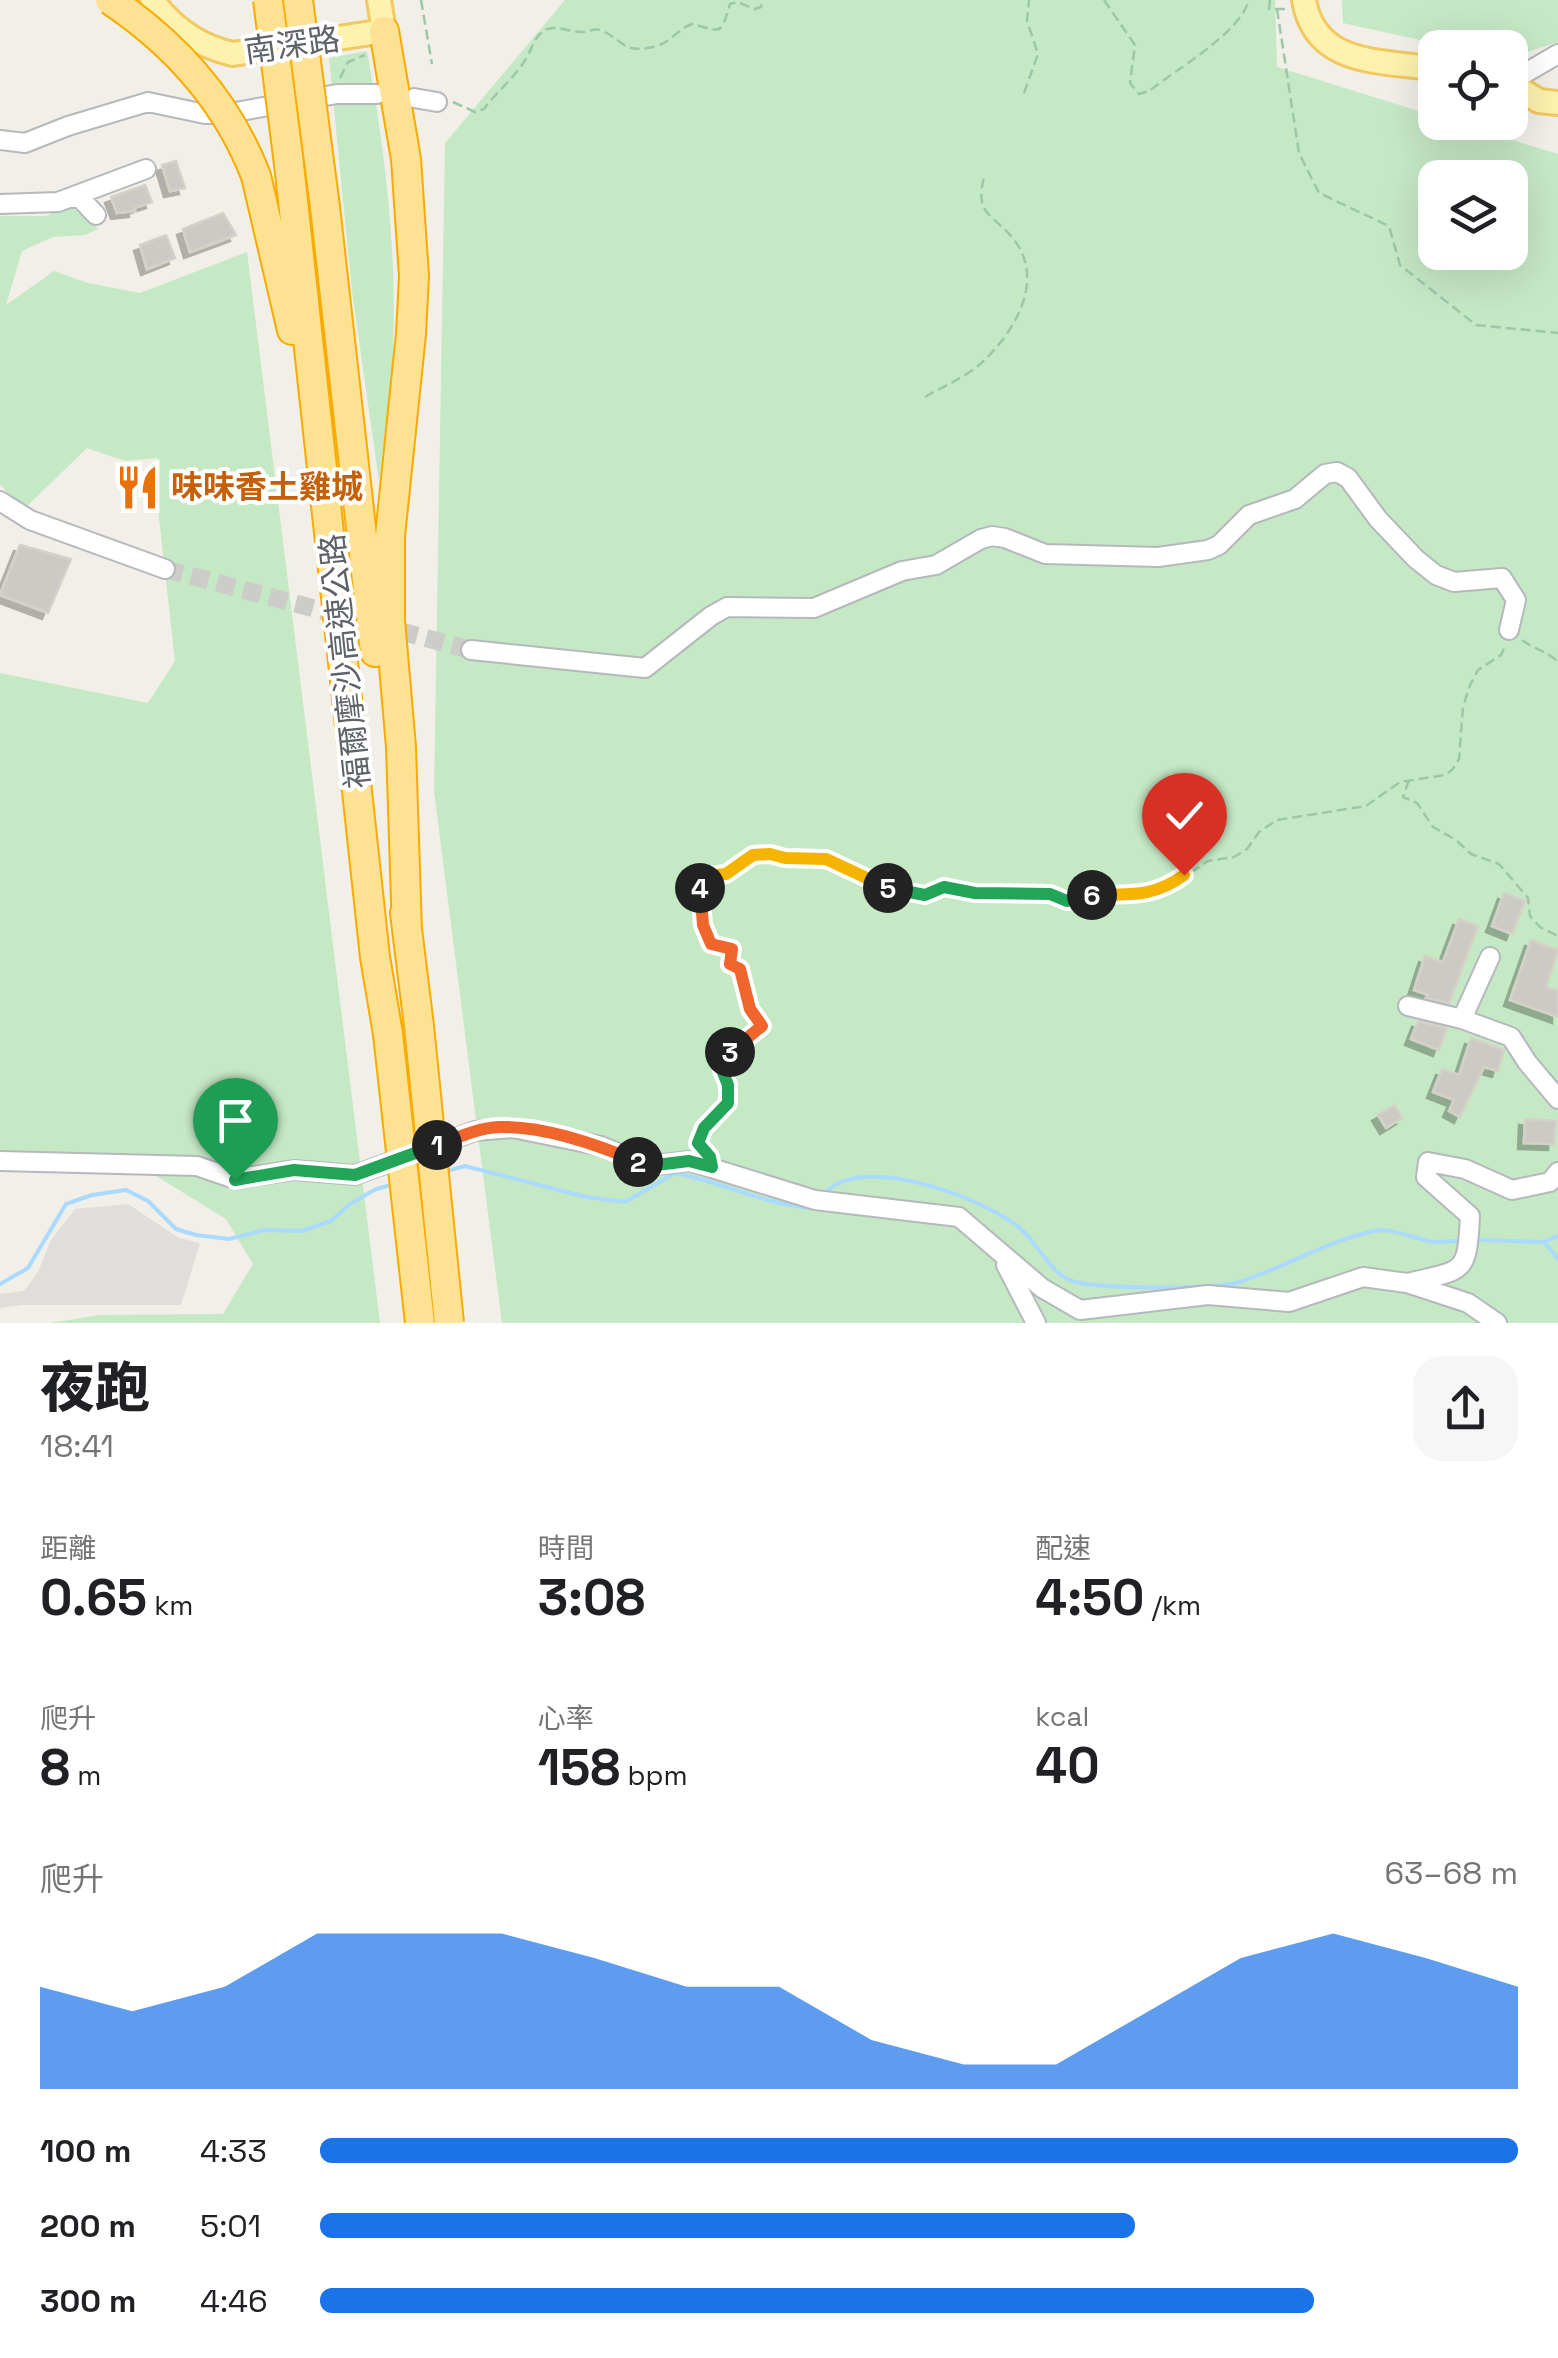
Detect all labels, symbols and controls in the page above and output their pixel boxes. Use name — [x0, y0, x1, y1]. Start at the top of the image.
street label: 南深路 — [242, 19, 342, 71]
map controls — [1418, 30, 1528, 270]
button: locate — [1418, 30, 1528, 140]
button: layers — [1418, 160, 1528, 270]
restaurant icon: 味味香土雞城 — [114, 463, 162, 511]
place label: 味味香土雞城 — [171, 467, 363, 507]
street label: 福爾摩沙高速公路 — [312, 532, 378, 790]
pin — [1142, 773, 1227, 876]
icon: check — [1157, 788, 1212, 843]
pin: 4 — [675, 863, 725, 913]
pin: 5 — [863, 863, 913, 913]
text: 4 — [691, 870, 709, 906]
text: 5 — [880, 870, 896, 906]
pin: 6 — [1067, 870, 1117, 920]
text: 6 — [1083, 877, 1101, 913]
pin: 3 — [705, 1027, 755, 1077]
text: 3 — [721, 1034, 739, 1070]
pin — [193, 1078, 278, 1181]
icon: arrive — [208, 1093, 263, 1148]
pin: 1 — [412, 1120, 462, 1170]
text: 1 — [431, 1127, 443, 1163]
pin: 2 — [613, 1137, 663, 1187]
text: 2 — [630, 1144, 646, 1180]
text: 夜跑 — [40, 1353, 150, 1423]
button: share — [1413, 1356, 1518, 1461]
text: 18:41 — [40, 1426, 114, 1466]
text: 距離 — [40, 1530, 96, 1566]
text: 時間 — [538, 1530, 594, 1566]
text: 配速 — [1035, 1530, 1091, 1566]
text: 0.65 — [40, 1566, 147, 1630]
text: 3:08 — [538, 1566, 645, 1630]
text: 4:50 — [1035, 1566, 1144, 1630]
text: km — [147, 1587, 193, 1623]
text: /km — [1144, 1587, 1201, 1623]
text: kcal — [1035, 1698, 1089, 1734]
text: 爬升 — [40, 1700, 96, 1736]
text: 心率 — [538, 1700, 594, 1736]
text: 40 — [1035, 1734, 1100, 1798]
text: 8 — [40, 1736, 70, 1800]
text: 158 — [538, 1736, 620, 1800]
text: m — [70, 1757, 101, 1793]
text: bpm — [620, 1757, 688, 1793]
text: 63–68 m — [1384, 1853, 1518, 1893]
text: 爬升 — [40, 1859, 104, 1899]
text: 100 m — [40, 2131, 131, 2171]
text: 4:33 — [200, 2131, 267, 2171]
text: 200 m — [40, 2206, 136, 2246]
text: 5:01 — [200, 2206, 261, 2246]
text: 300 m — [40, 2281, 136, 2321]
text: 4:46 — [200, 2281, 268, 2321]

